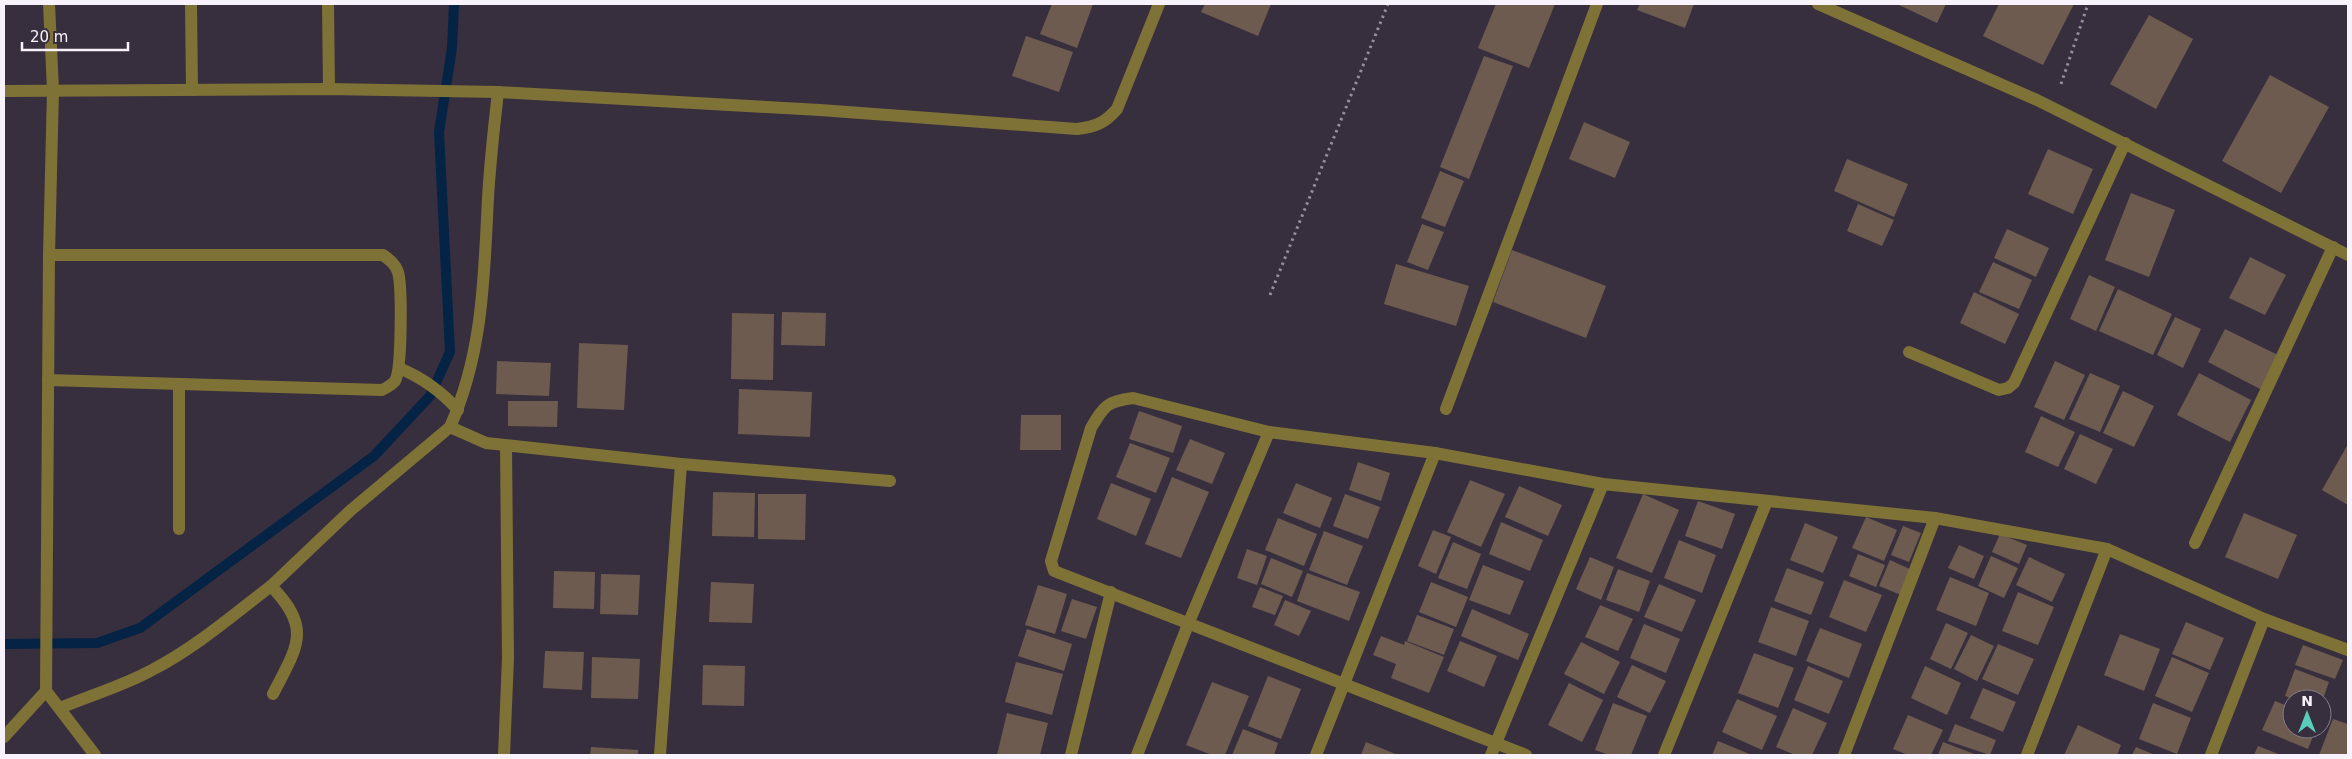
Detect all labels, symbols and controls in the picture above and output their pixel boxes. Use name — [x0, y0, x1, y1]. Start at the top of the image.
scale bar — [22, 20, 129, 52]
text: 20 m — [30, 28, 68, 46]
north arrow — [2282, 689, 2332, 739]
text: N — [2301, 693, 2313, 709]

